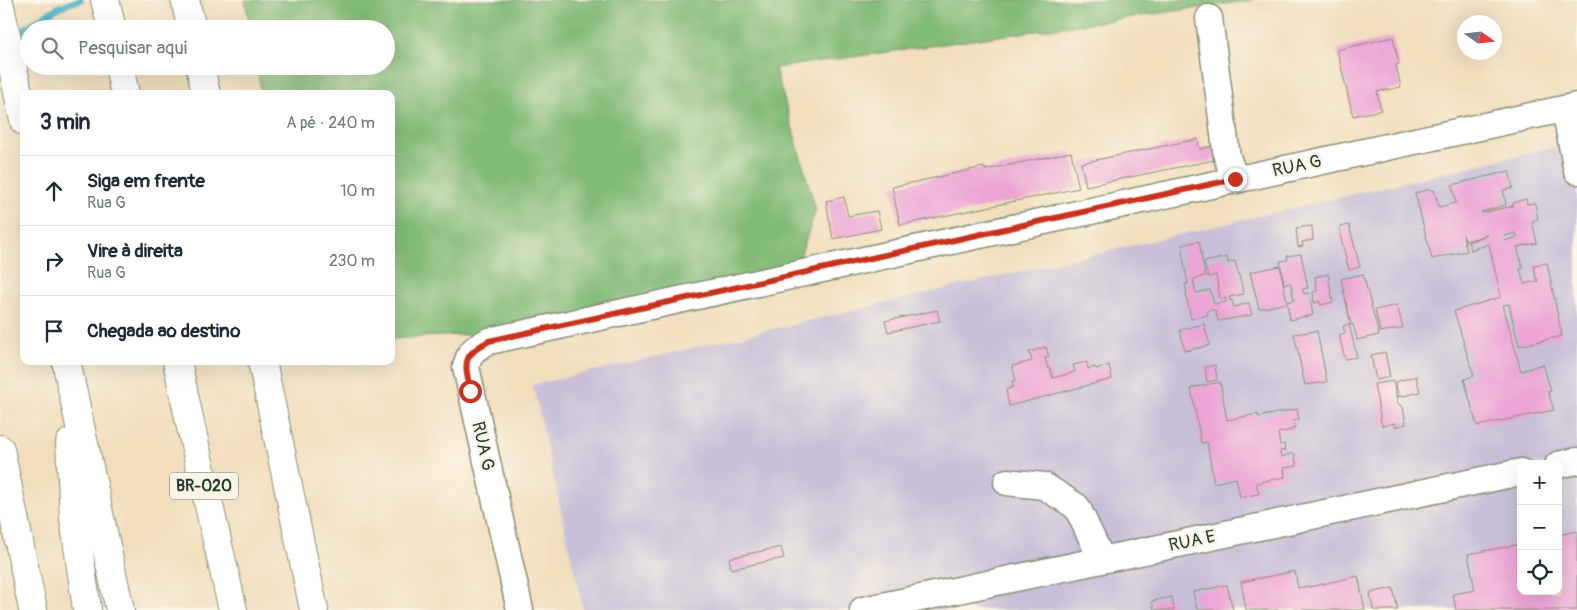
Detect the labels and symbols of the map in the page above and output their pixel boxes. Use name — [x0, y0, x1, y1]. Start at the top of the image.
north arrow — [1457, 15, 1502, 60]
street label: RUA G — [1270, 150, 1324, 182]
route end — [1224, 168, 1247, 191]
route start — [459, 380, 482, 403]
street label: RUA G — [466, 419, 500, 473]
road number: BR-020 — [170, 472, 238, 500]
street label: RUA E — [1166, 525, 1218, 557]

